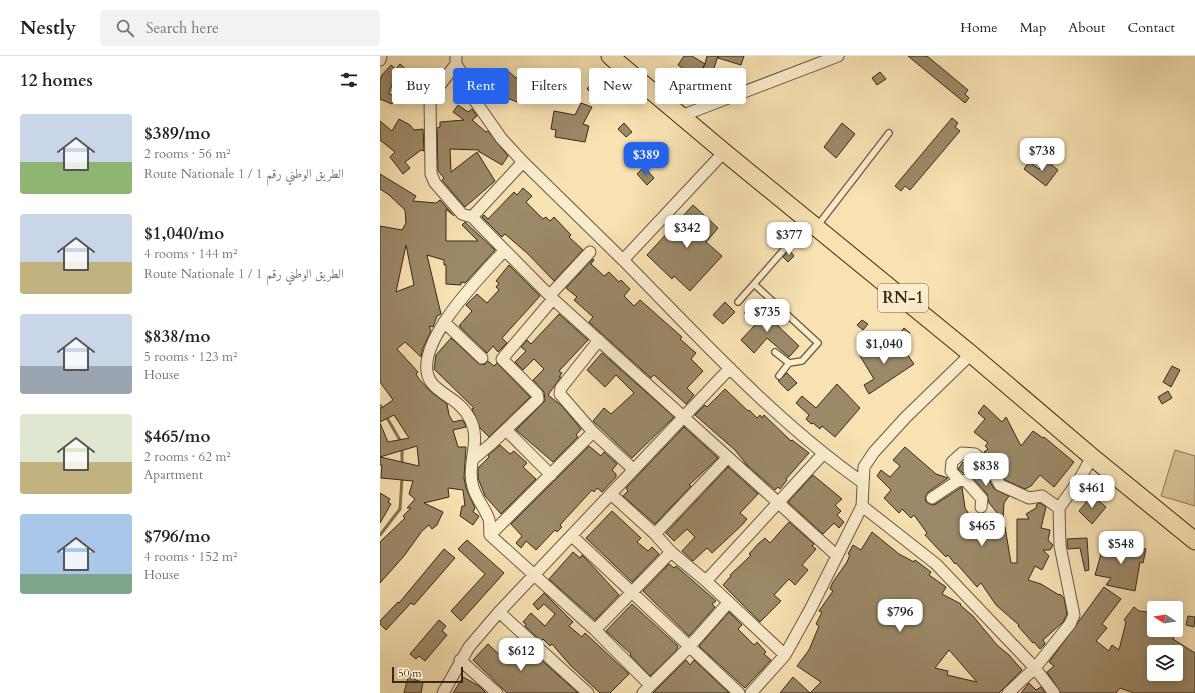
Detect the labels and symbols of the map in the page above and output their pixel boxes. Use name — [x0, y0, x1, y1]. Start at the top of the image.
pin: $738 — [1018, 138, 1066, 172]
pin: $389 — [622, 142, 670, 176]
pin: $342 — [663, 215, 711, 249]
pin: $377 — [765, 222, 813, 256]
road number: RN-1 — [878, 284, 928, 312]
pin: $735 — [743, 299, 791, 333]
pin: $1,040 — [851, 331, 917, 365]
pin: $838 — [962, 453, 1010, 487]
pin: $461 — [1068, 475, 1116, 509]
pin: $465 — [958, 513, 1006, 547]
pin: $548 — [1097, 531, 1145, 565]
pin: $796 — [876, 599, 924, 633]
north arrow — [1147, 601, 1183, 637]
pin: $612 — [497, 638, 545, 672]
scale bar — [392, 665, 463, 684]

